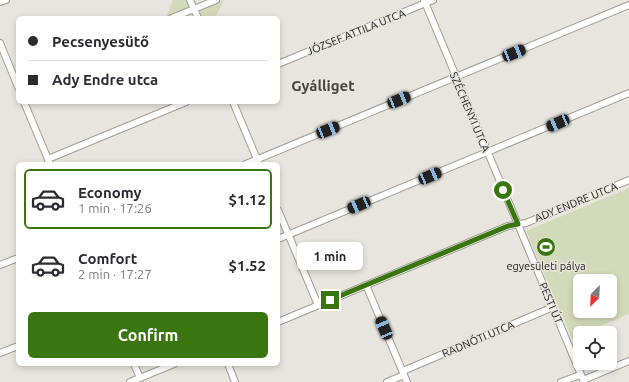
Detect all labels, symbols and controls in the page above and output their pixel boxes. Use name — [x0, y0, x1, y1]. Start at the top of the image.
street label: JÓZSEF ATTILA UTCA — [304, 5, 408, 57]
text: Pecsenyesütő — [52, 33, 149, 50]
car — [501, 43, 527, 63]
street label: SZÉCHENYI UTCA — [448, 70, 494, 155]
text: Ady Endre utca — [52, 71, 158, 88]
district label: Gyálliget — [291, 77, 355, 94]
car — [386, 90, 412, 110]
car — [545, 113, 571, 133]
car — [315, 120, 341, 140]
car — [417, 166, 443, 186]
street label: ADY ENDRE UTCA — [533, 180, 620, 224]
icon: car — [30, 181, 66, 217]
route start — [494, 181, 512, 199]
text: Economy — [78, 184, 142, 201]
text: $1.12 — [228, 191, 266, 208]
car — [346, 195, 372, 215]
text: 1 min · 17:26 — [78, 201, 152, 215]
sports icon: egyesületi pálya — [535, 236, 557, 258]
callout: 1 min — [297, 242, 363, 270]
icon: car — [30, 247, 66, 283]
text: 1 min — [314, 249, 346, 263]
text: Comfort — [78, 250, 137, 267]
text: $1.52 — [228, 257, 266, 274]
place label: egyesületi pálya — [506, 260, 586, 272]
text: 2 min · 17:27 — [78, 267, 152, 281]
north arrow — [573, 274, 617, 318]
map controls — [573, 274, 617, 370]
street label: PESTI ÚT — [537, 280, 566, 325]
route end — [321, 291, 339, 309]
button: Confirm — [28, 312, 268, 358]
car — [374, 315, 394, 341]
street label: RADNÓTI UTCA — [440, 317, 517, 360]
button: locate — [573, 326, 617, 370]

